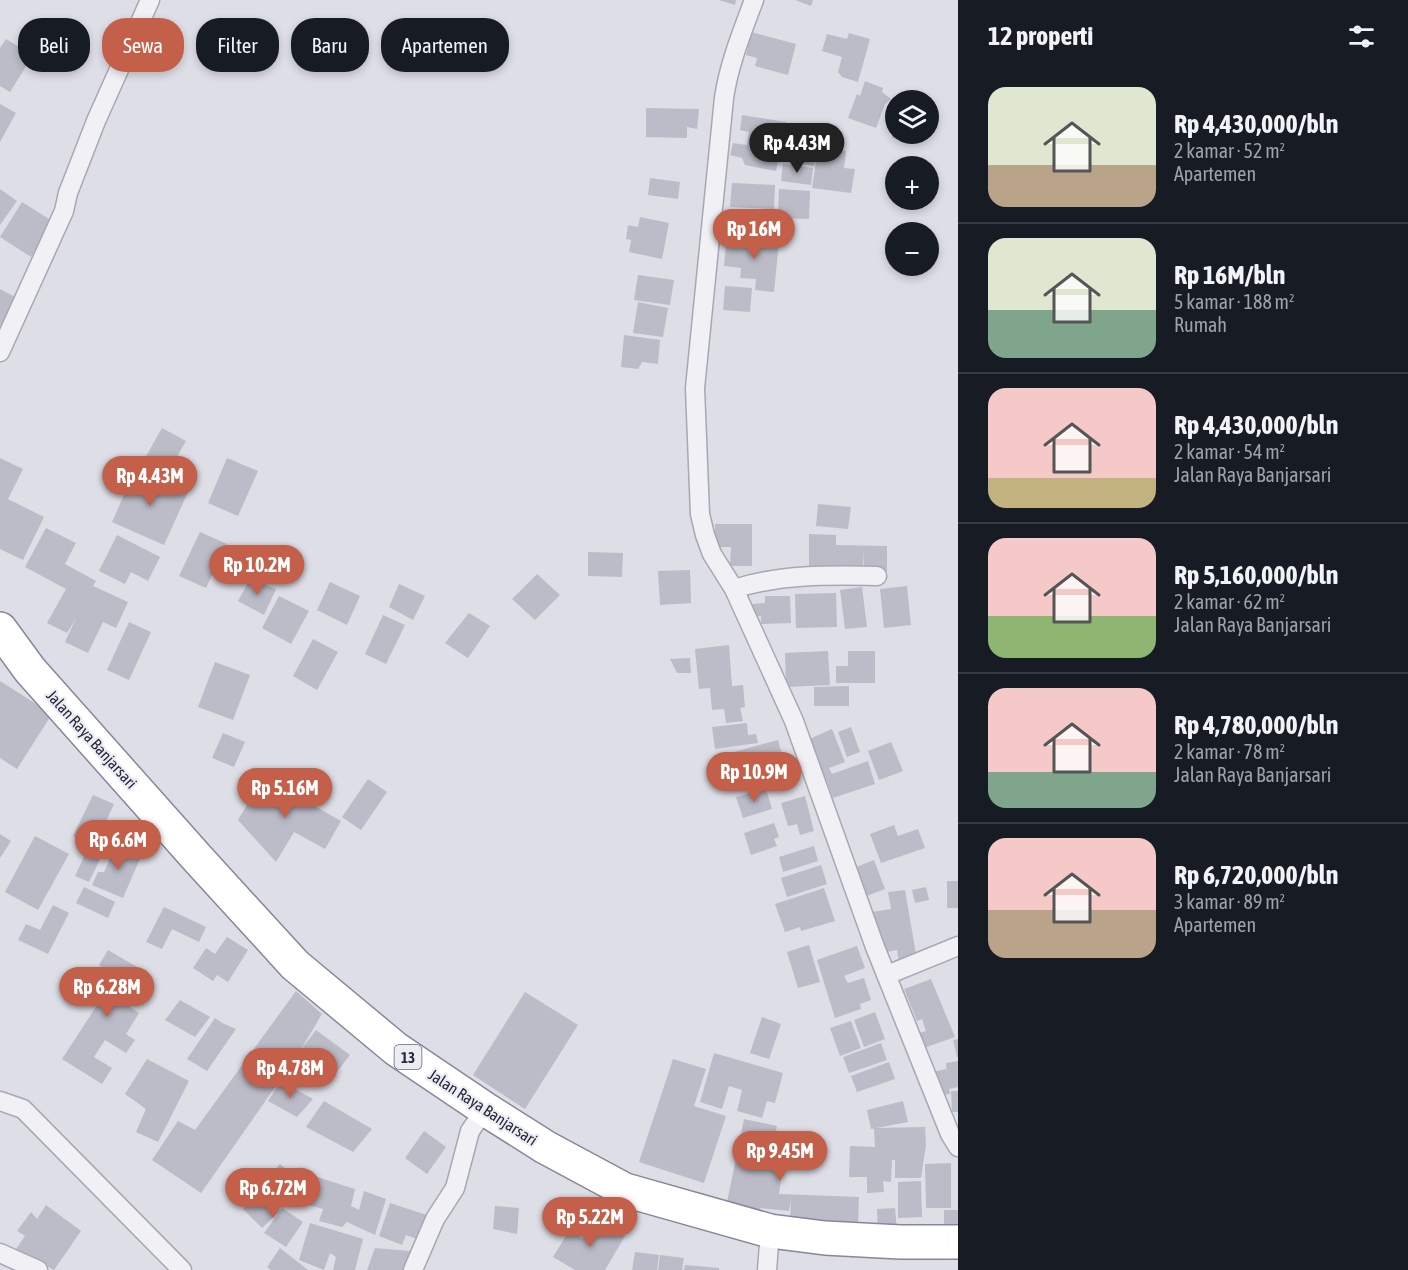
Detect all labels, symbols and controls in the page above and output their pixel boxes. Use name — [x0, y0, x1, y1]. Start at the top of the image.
chip: Beli — [18, 18, 90, 72]
chip: Sewa — [102, 18, 184, 72]
chip: Filter — [196, 18, 279, 72]
chip: Baru — [291, 18, 369, 72]
chip: Apartemen — [381, 18, 509, 72]
icon: filters — [1345, 20, 1378, 53]
text: 12 properti — [988, 21, 1093, 51]
map controls — [885, 90, 939, 276]
button: layers — [885, 90, 939, 144]
text: Rp 4,430,000/bln — [1174, 109, 1338, 139]
icon: home — [1036, 111, 1108, 183]
pin: Rp 4.43M — [735, 123, 859, 174]
text: Rp 4.43M — [763, 131, 831, 154]
text: 2 kamar · 52 m² — [1174, 139, 1285, 162]
button: + — [885, 156, 939, 210]
text: Apartemen — [1174, 162, 1256, 185]
pin: Rp 16M — [705, 209, 803, 260]
text: Rp 16M — [727, 217, 781, 240]
button: − — [885, 222, 939, 276]
text: Rp 16M/bln — [1174, 260, 1285, 290]
icon: home — [1036, 262, 1108, 334]
text: 5 kamar · 188 m² — [1174, 290, 1295, 313]
text: Rumah — [1174, 313, 1227, 336]
text: Rp 4,430,000/bln — [1174, 410, 1338, 440]
icon: home — [1036, 412, 1108, 484]
text: 2 kamar · 54 m² — [1174, 440, 1285, 463]
pin: Rp 4.43M — [88, 456, 212, 507]
text: Jalan Raya Banjarsari — [1174, 463, 1331, 486]
text: Rp 4.43M — [116, 464, 184, 487]
pin: Rp 10.2M — [195, 545, 319, 596]
text: Rp 10.2M — [223, 553, 291, 576]
text: Rp 5,160,000/bln — [1174, 560, 1338, 590]
icon: home — [1036, 562, 1108, 634]
text: 2 kamar · 62 m² — [1174, 590, 1285, 613]
text: Jalan Raya Banjarsari — [1174, 613, 1331, 636]
street label: Jalan Raya Banjarsari — [42, 686, 141, 792]
text: Rp 4,780,000/bln — [1174, 710, 1338, 740]
icon: home — [1036, 712, 1108, 784]
text: 2 kamar · 78 m² — [1174, 740, 1285, 763]
pin: Rp 10.9M — [692, 752, 816, 803]
text: Rp 10.9M — [720, 760, 788, 783]
text: Jalan Raya Banjarsari — [1174, 763, 1331, 786]
pin: Rp 5.16M — [223, 768, 347, 819]
text: Rp 5.16M — [251, 776, 319, 799]
pin: Rp 6.6M — [63, 820, 173, 871]
text: Rp 6.6M — [89, 828, 147, 851]
text: Rp 6,720,000/bln — [1174, 860, 1338, 890]
icon: home — [1036, 862, 1108, 934]
text: 3 kamar · 89 m² — [1174, 890, 1285, 913]
text: Apartemen — [1174, 913, 1256, 936]
pin: Rp 6.28M — [45, 967, 169, 1018]
text: Rp 6.28M — [73, 975, 141, 998]
road number: 13 — [394, 1045, 422, 1069]
pin: Rp 4.78M — [228, 1048, 352, 1099]
text: Rp 4.78M — [256, 1056, 324, 1079]
street label: Jalan Raya Banjarsari — [425, 1065, 541, 1150]
pin: Rp 9.45M — [718, 1131, 842, 1182]
text: Rp 9.45M — [746, 1139, 814, 1162]
pin: Rp 6.72M — [211, 1168, 335, 1219]
text: Rp 6.72M — [239, 1176, 307, 1199]
pin: Rp 5.22M — [528, 1197, 652, 1248]
text: Rp 5.22M — [556, 1205, 624, 1228]

